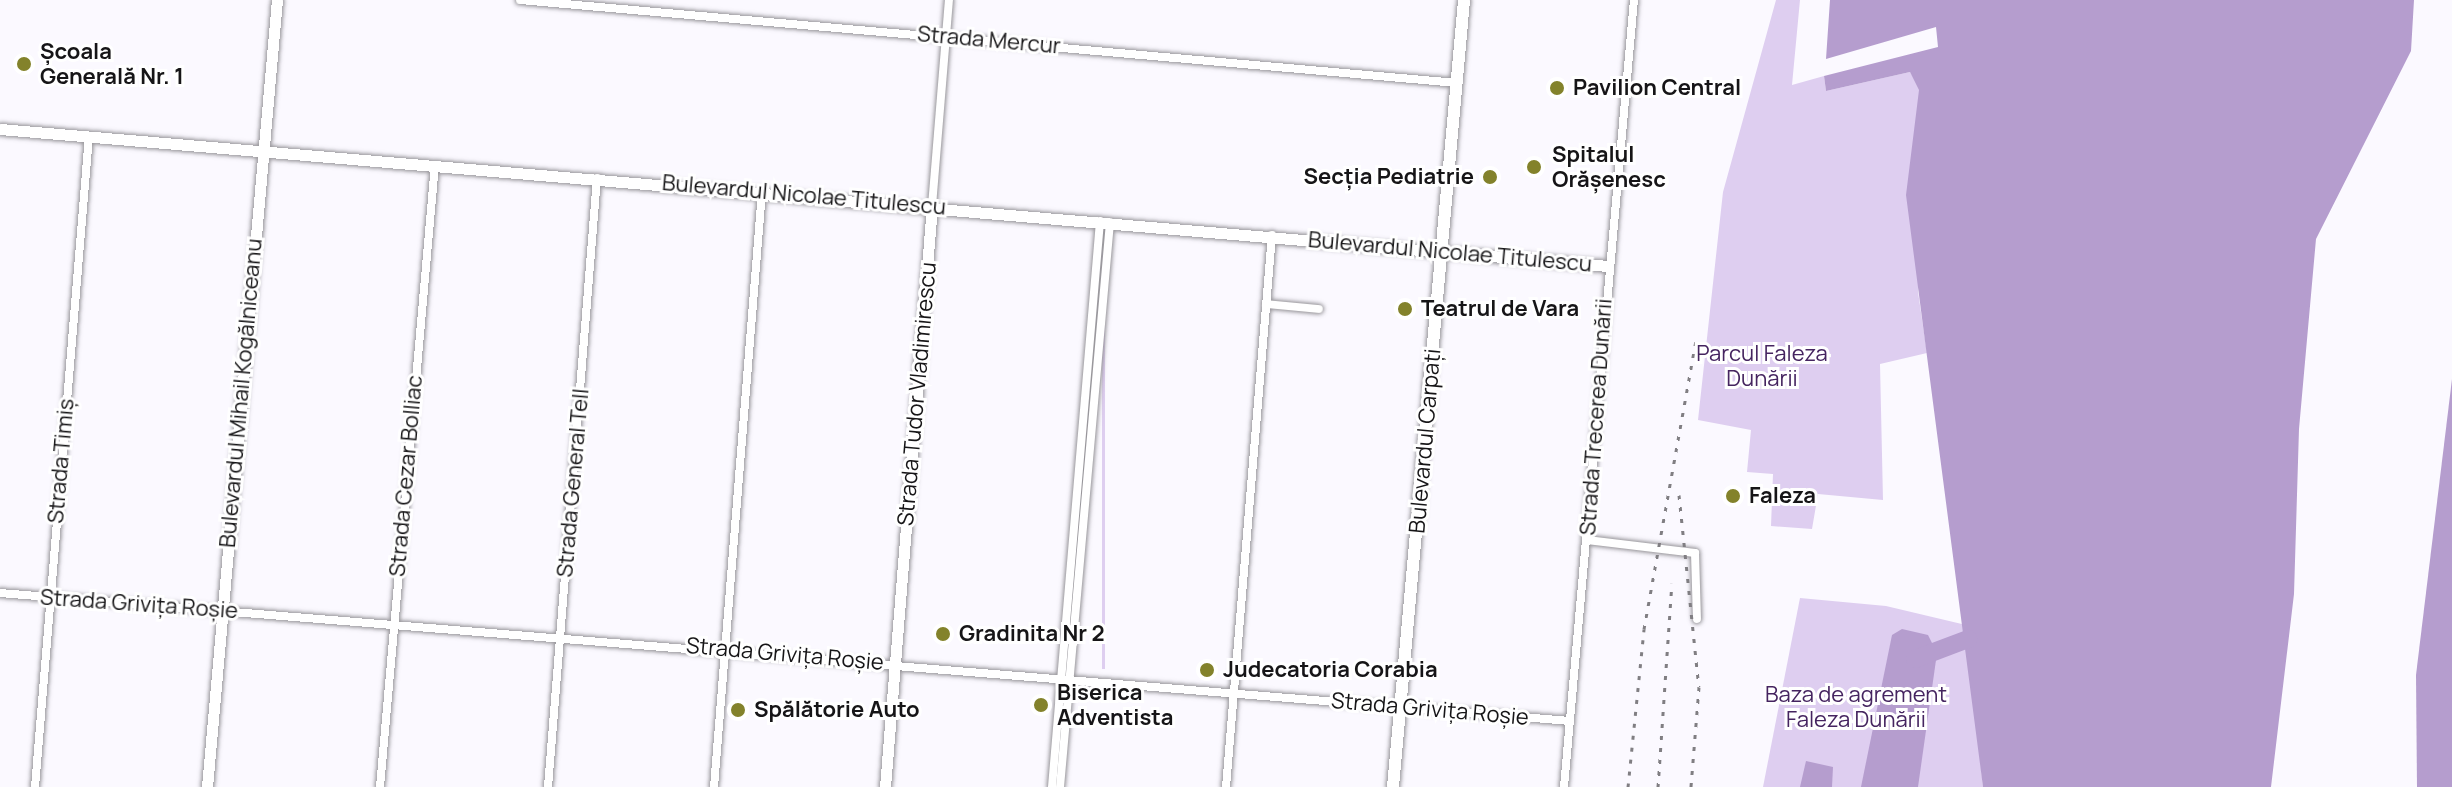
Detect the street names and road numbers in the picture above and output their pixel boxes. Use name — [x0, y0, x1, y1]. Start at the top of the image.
street label: Strada Mercur — [916, 21, 1062, 59]
street label: Bulevardul Nicolae Titulescu — [661, 169, 947, 221]
street label: Bulevardul Nicolae Titulescu — [1307, 226, 1593, 278]
street label: Bulevardul Mihail Kogălniceanu — [214, 237, 268, 549]
street label: Strada Tudor Vladimirescu — [892, 261, 942, 527]
street label: Strada Trecerea Dunării — [1575, 298, 1617, 536]
street label: Bulevardul Carpați — [1404, 348, 1446, 534]
street label: Strada Cezar Bolliac — [384, 374, 428, 578]
street label: Strada General Tell — [552, 388, 594, 578]
street label: Strada Timiș — [42, 397, 80, 525]
street label: Strada Grivița Roșie — [39, 584, 239, 624]
street label: Strada Grivița Roșie — [685, 632, 885, 676]
street label: Strada Grivița Roșie — [1330, 687, 1530, 731]

